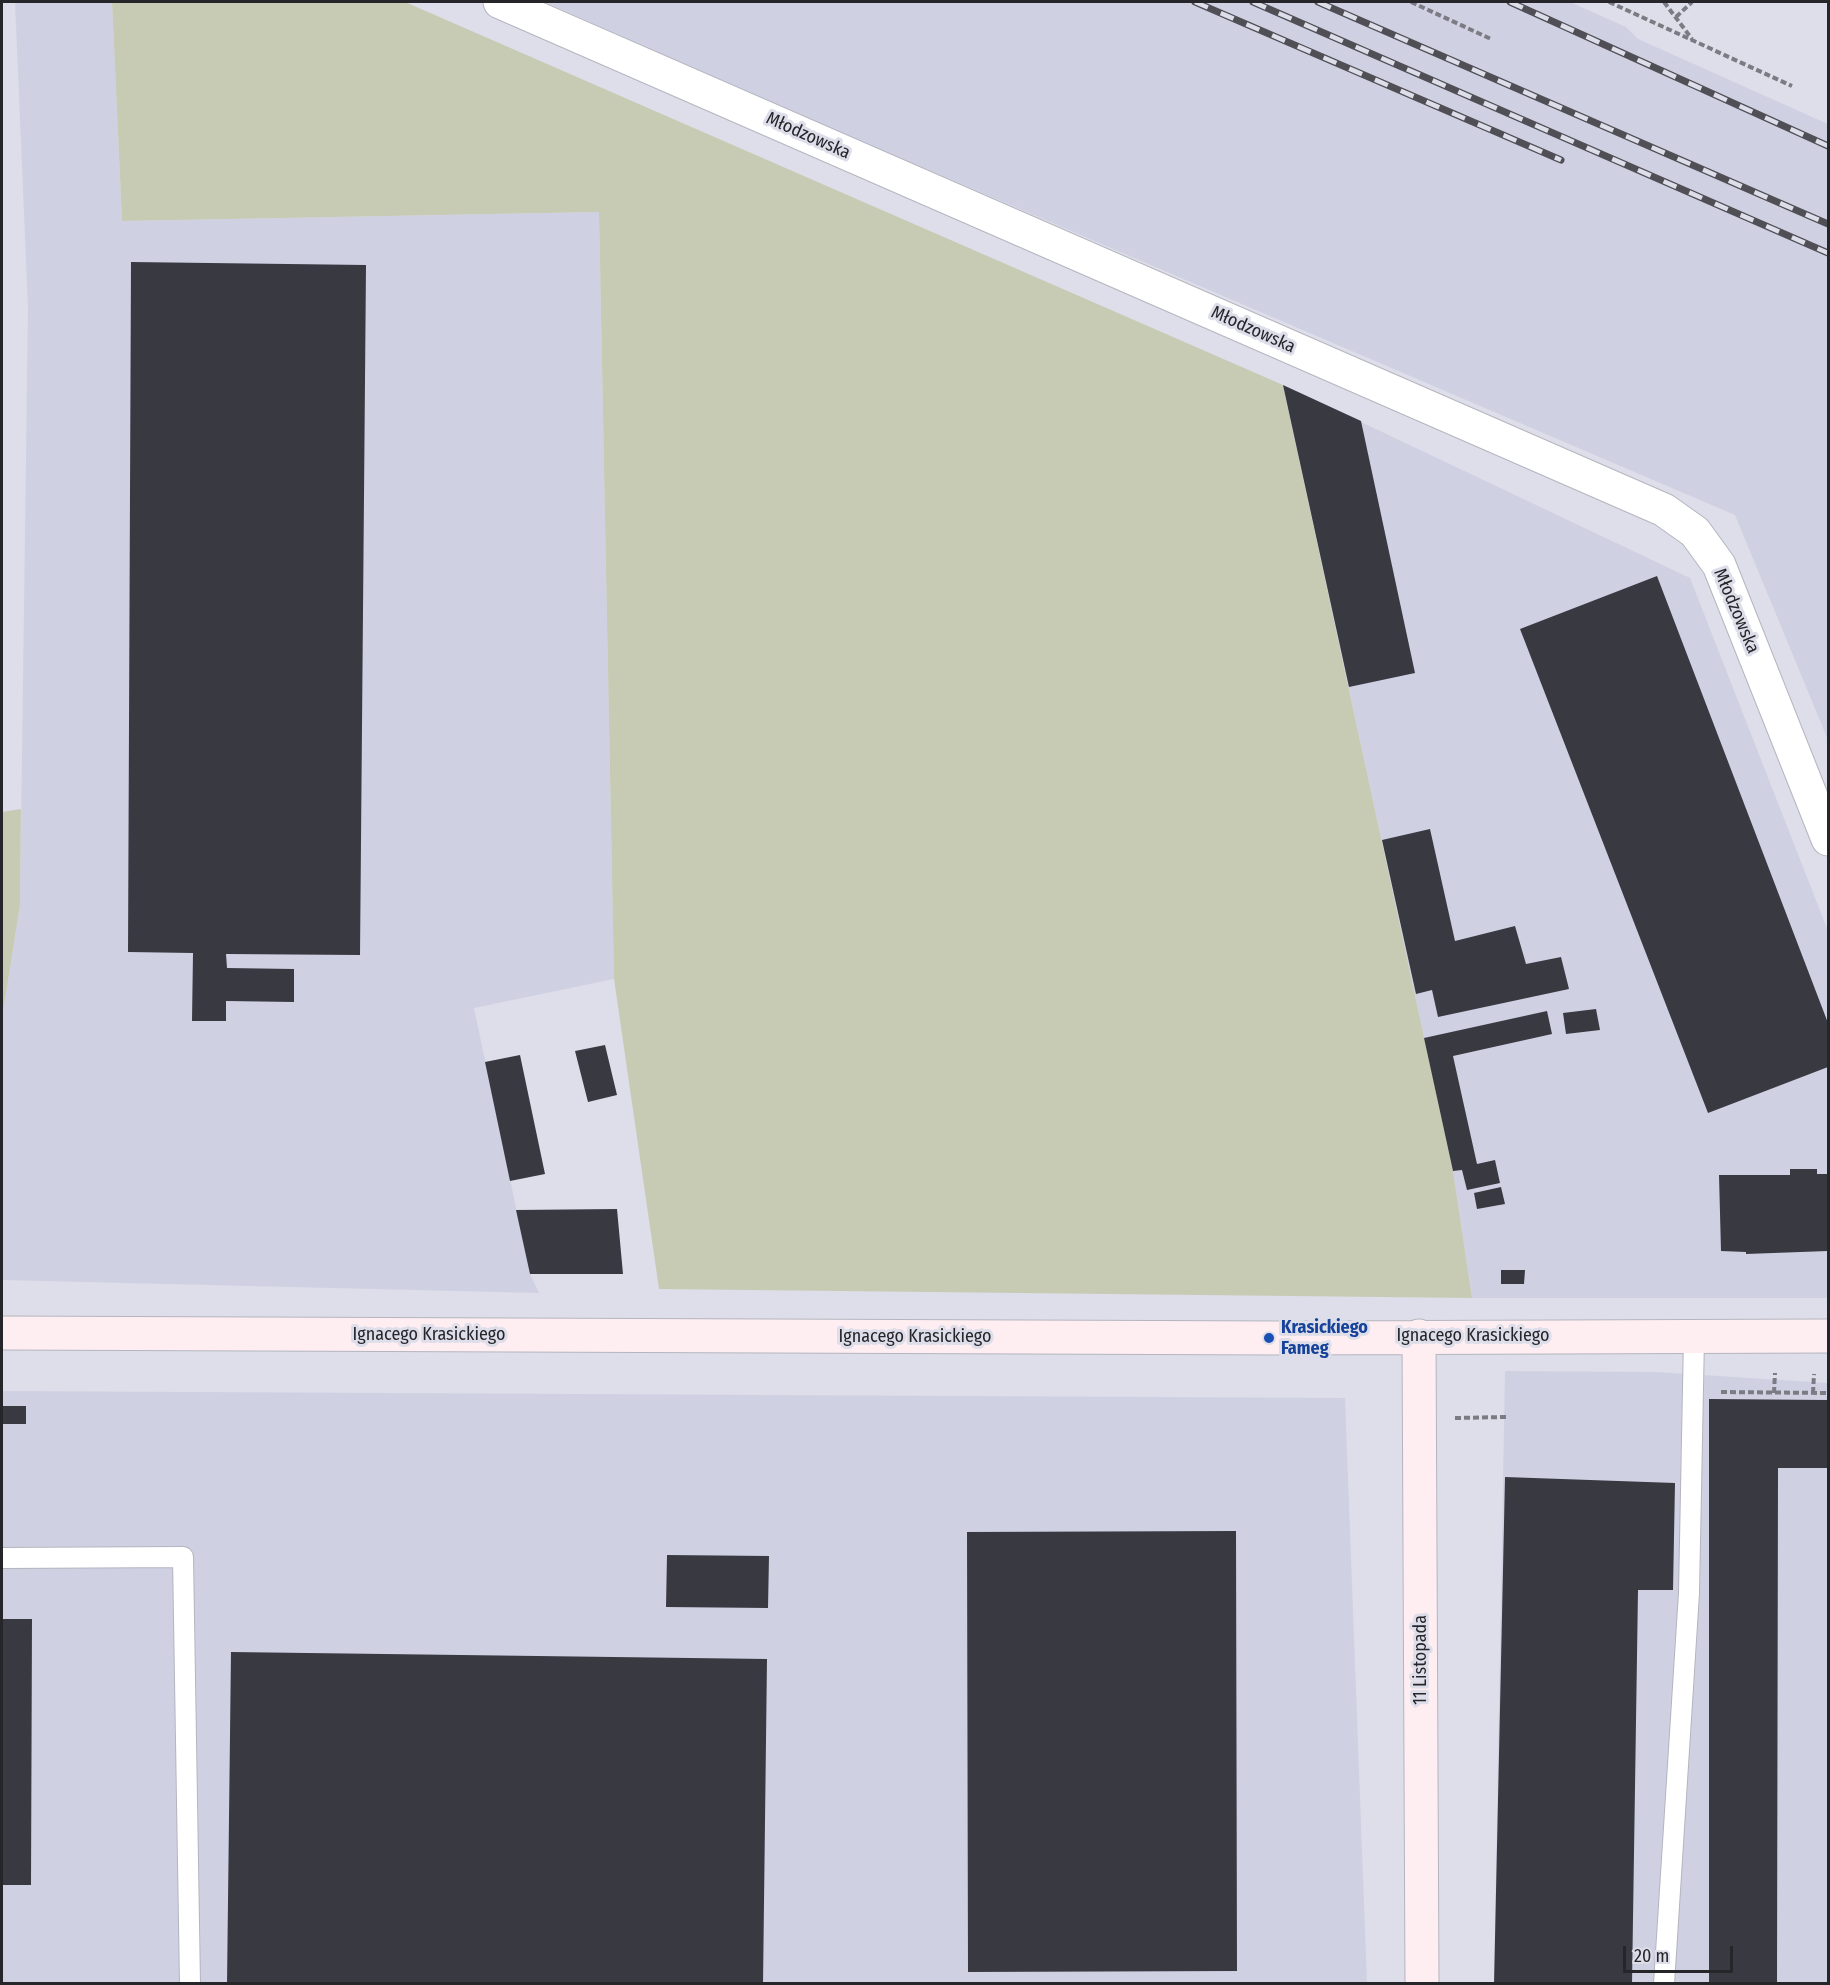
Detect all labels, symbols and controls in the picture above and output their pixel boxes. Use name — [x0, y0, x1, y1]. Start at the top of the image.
street label: Młodzowska — [763, 108, 853, 164]
street label: Młodzowska — [1208, 302, 1298, 358]
street label: Młodzowska — [1709, 565, 1763, 657]
place label: Krasickiego Fameg — [1281, 1317, 1368, 1360]
street label: Ignacego Krasickiego — [353, 1324, 505, 1346]
street label: Ignacego Krasickiego — [1397, 1325, 1549, 1347]
street label: Ignacego Krasickiego — [839, 1326, 991, 1348]
marker: Krasickiego Fameg — [1262, 1331, 1276, 1345]
street label: 11 Listopada — [1410, 1615, 1432, 1705]
scale bar — [1626, 1934, 1736, 1972]
text: 20 m — [1634, 1945, 1669, 1967]

